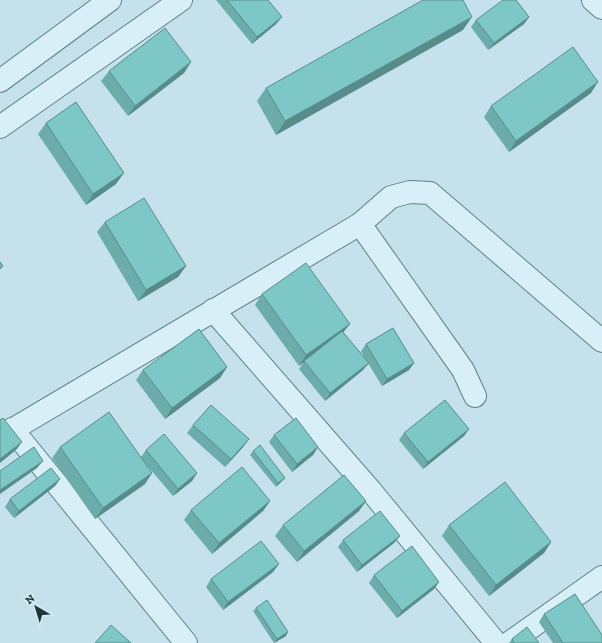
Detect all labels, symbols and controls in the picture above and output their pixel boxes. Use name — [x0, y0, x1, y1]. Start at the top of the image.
north arrow — [16, 587, 56, 627]
text: N — [23, 591, 38, 607]

